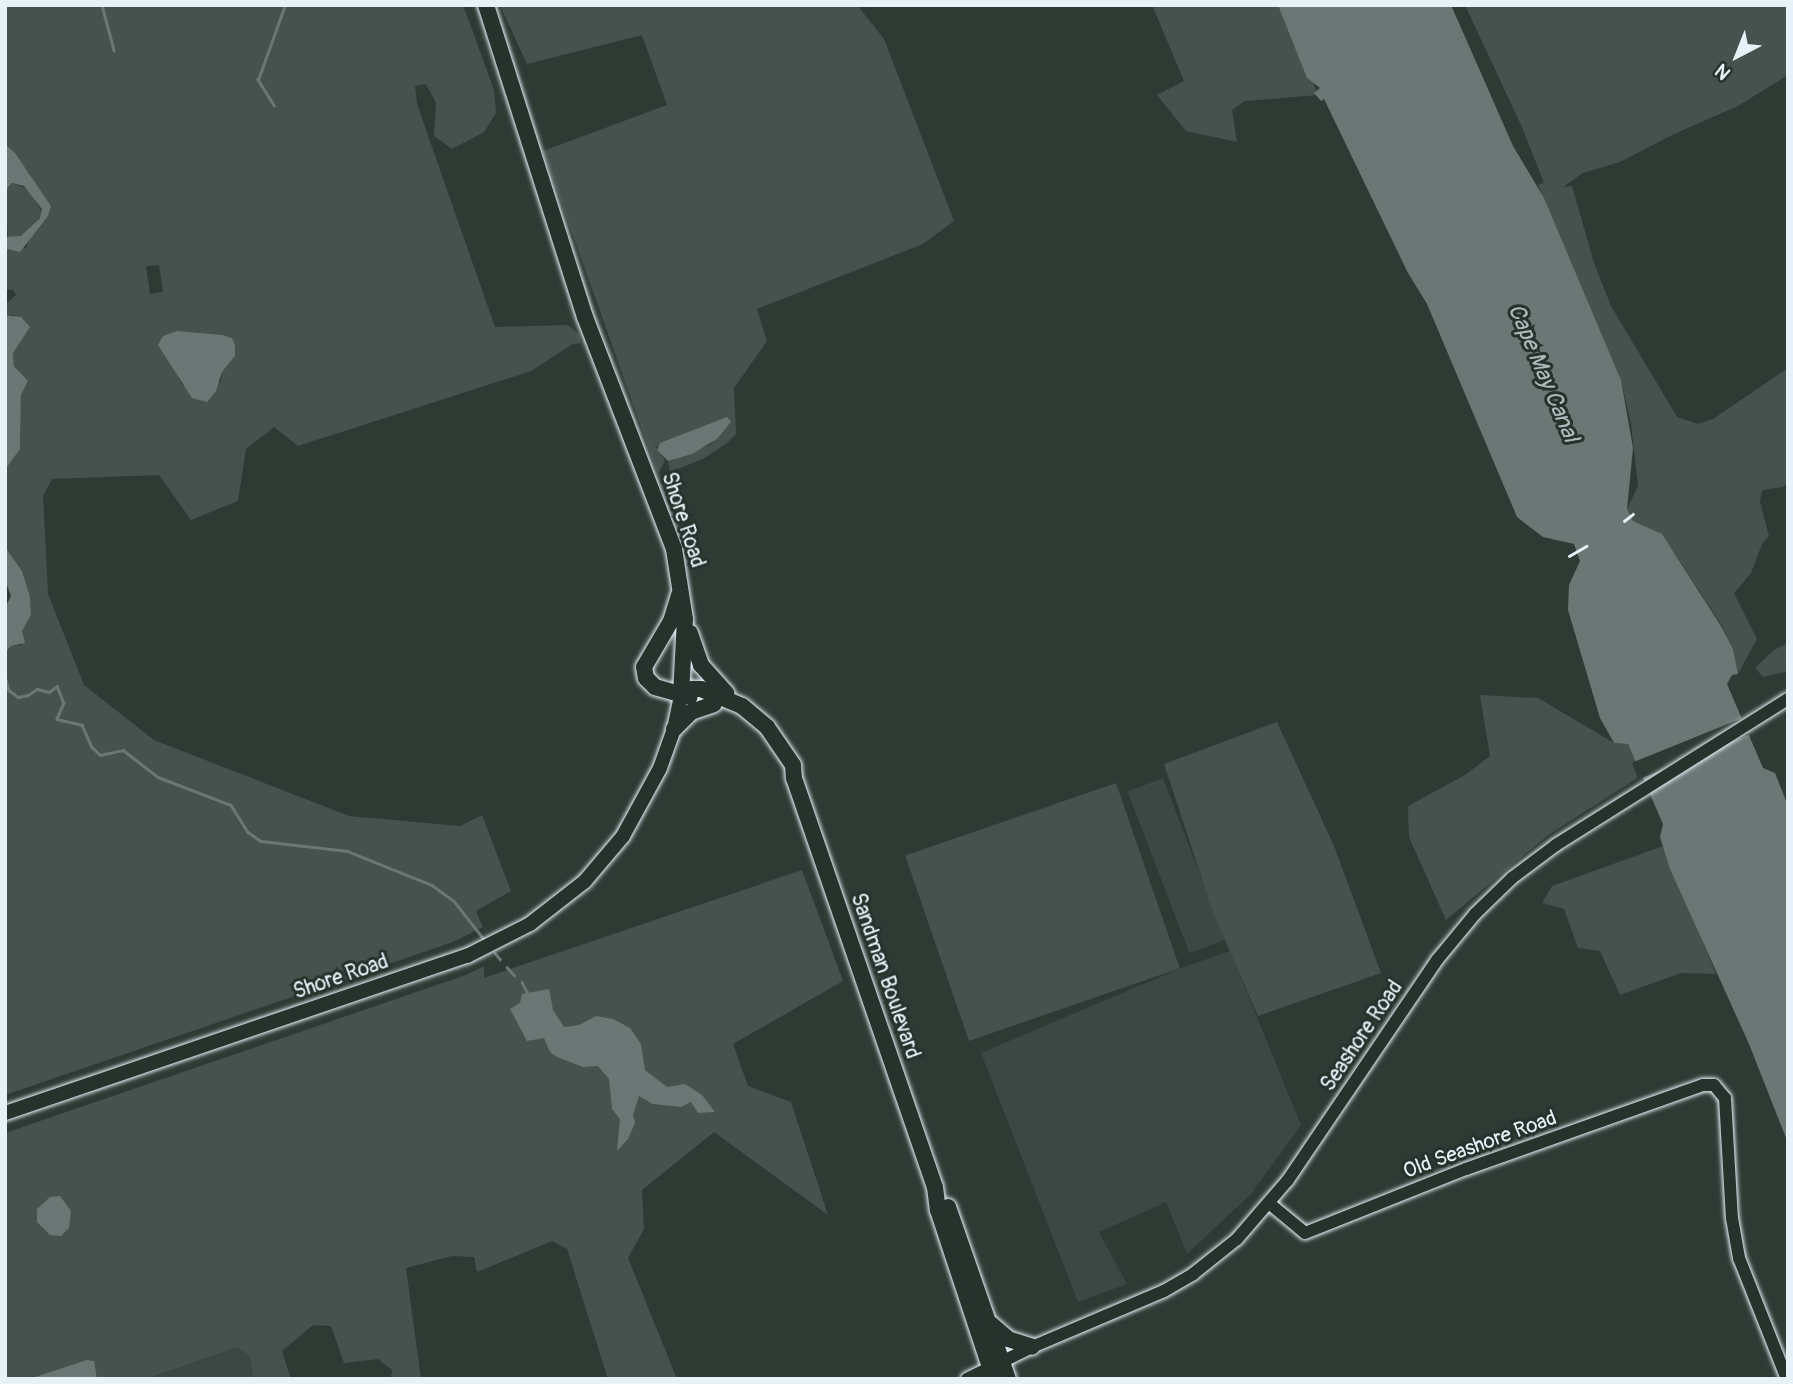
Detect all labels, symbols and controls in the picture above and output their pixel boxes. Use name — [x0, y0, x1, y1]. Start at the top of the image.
north arrow — [1702, 21, 1772, 91]
text: N — [1710, 58, 1736, 85]
water label: Cape May Canal — [1501, 300, 1585, 446]
street label: Shore Road — [656, 469, 710, 571]
street label: Sandman Boulevard — [845, 890, 925, 1062]
street label: Shore Road — [290, 949, 392, 1005]
street label: Seashore Road — [1316, 976, 1408, 1096]
street label: Old Seashore Road — [1400, 1106, 1560, 1184]

